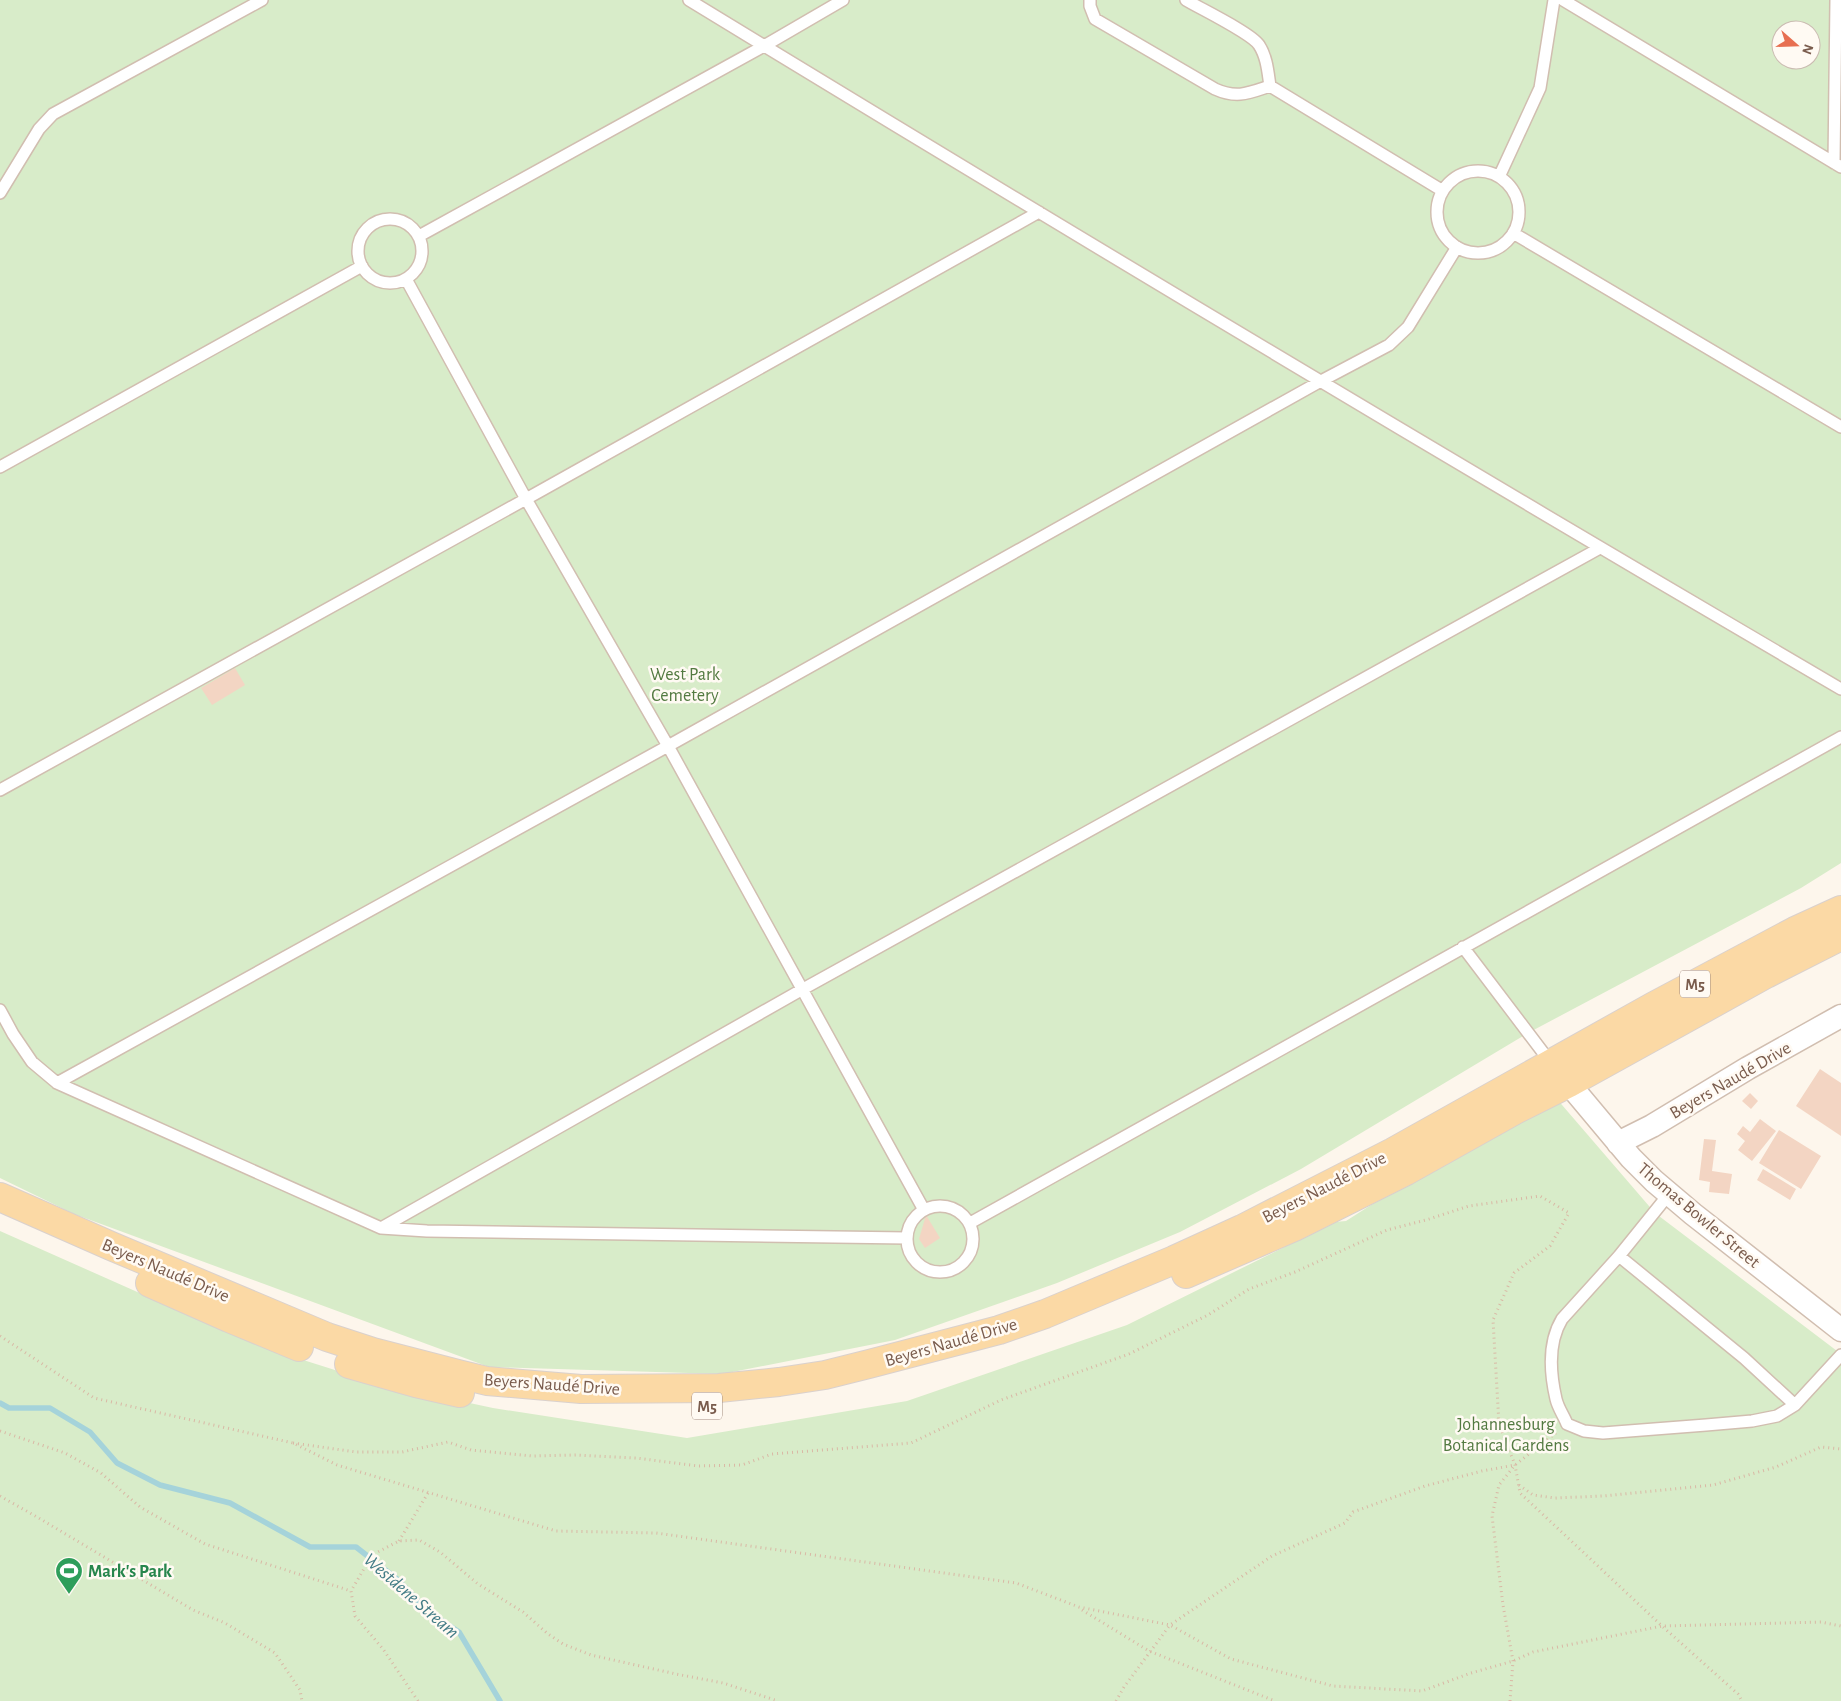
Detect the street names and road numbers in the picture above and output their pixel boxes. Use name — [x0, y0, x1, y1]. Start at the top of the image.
road number: M5 — [1680, 971, 1710, 998]
street label: Beyers Naudé Drive — [1667, 1039, 1794, 1123]
street label: Beyers Naudé Drive — [1260, 1149, 1389, 1227]
street label: Thomas Bowler Street — [1634, 1160, 1763, 1272]
street label: Beyers Naudé Drive — [99, 1236, 232, 1306]
street label: Beyers Naudé Drive — [883, 1316, 1019, 1370]
street label: Beyers Naudé Drive — [483, 1371, 621, 1399]
road number: M5 — [692, 1392, 722, 1420]

